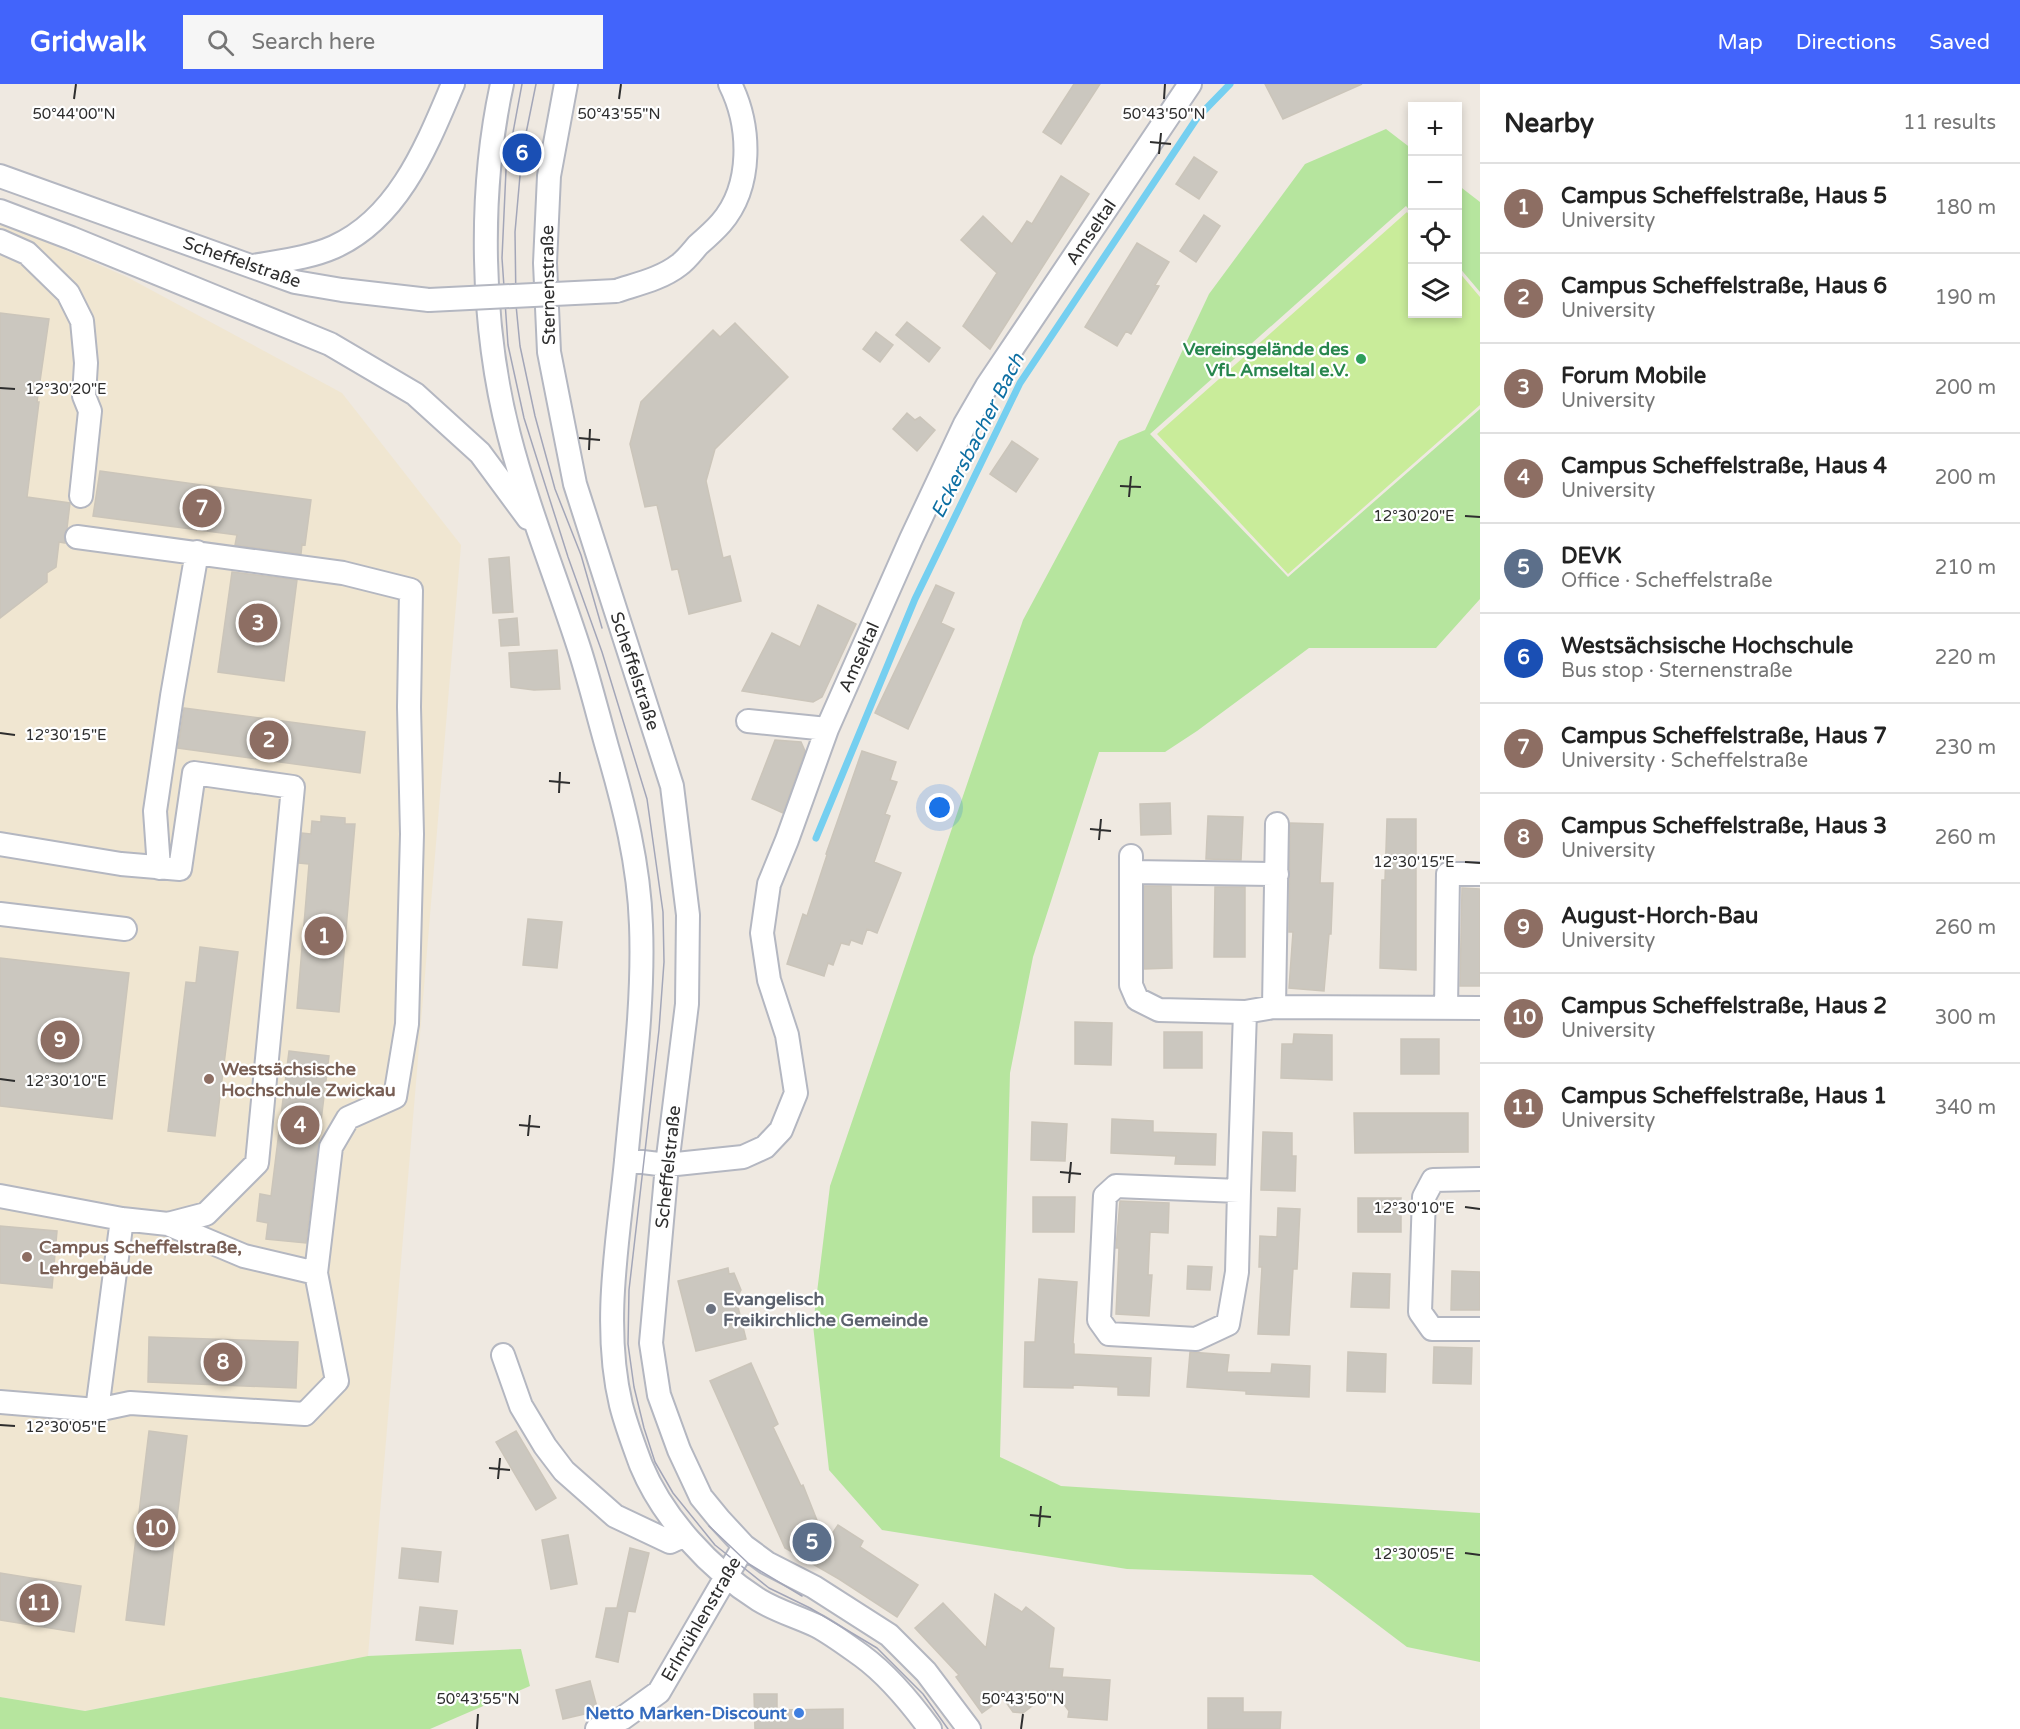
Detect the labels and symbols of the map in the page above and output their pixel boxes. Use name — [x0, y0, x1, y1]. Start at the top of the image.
text: 50°44'00"N — [32, 105, 116, 123]
text: 50°43'55"N — [577, 105, 661, 123]
text: 50°43'50"N — [1122, 105, 1206, 123]
pin: 6 — [502, 130, 542, 176]
street label: Amseltal — [1061, 195, 1121, 269]
street label: Sternenstraße — [536, 225, 560, 345]
street label: Scheffelstraße — [180, 231, 304, 293]
place label: Vereinsgelände des VfL Amseltal e.V. — [1183, 338, 1349, 381]
water label: Eckersbacher Bach — [926, 349, 1030, 522]
marker: Vereinsgelände des VfL Amseltal e.V. — [1354, 352, 1368, 366]
text: 12°30'20"E — [25, 380, 107, 398]
pin: 7 — [182, 486, 222, 530]
text: 12°30'20"E — [1373, 507, 1455, 525]
pin: 3 — [238, 600, 278, 646]
street label: Scheffelstraße — [605, 609, 665, 733]
street label: Amseltal — [834, 618, 884, 696]
pin: 2 — [250, 718, 288, 762]
text: 12°30'15"E — [25, 726, 107, 744]
your location — [925, 793, 954, 822]
text: 12°30'15"E — [1373, 853, 1455, 871]
pin: 1 — [304, 914, 344, 958]
pin: 9 — [40, 1018, 80, 1062]
place label: Westsächsische Hochschule Zwickau — [221, 1058, 396, 1101]
text: 12°30'10"E — [25, 1072, 107, 1090]
marker: Westsächsische Hochschule Zwickau — [202, 1072, 216, 1086]
pin: 4 — [280, 1102, 320, 1148]
street label: Scheffelstraße — [651, 1104, 685, 1230]
text: 12°30'10"E — [1373, 1199, 1455, 1217]
place label: Campus Scheffelstraße, Lehrgebäude — [39, 1236, 242, 1279]
marker: Campus Scheffelstraße, Lehrgebäude — [20, 1250, 34, 1264]
place label: Evangelisch Freikirchliche Gemeinde — [723, 1288, 928, 1331]
marker: Evangelisch Freikirchliche Gemeinde — [704, 1302, 718, 1316]
pin: 8 — [204, 1340, 242, 1384]
text: 12°30'05"E — [25, 1418, 107, 1436]
pin: 10 — [136, 1506, 176, 1550]
pin: 5 — [792, 1520, 832, 1564]
text: 12°30'05"E — [1373, 1545, 1455, 1563]
street label: Erlmühlenstraße — [656, 1553, 746, 1685]
pin: 11 — [20, 1580, 58, 1625]
text: 50°43'55"N — [436, 1690, 520, 1708]
text: 50°43'50"N — [981, 1690, 1065, 1708]
place label: Netto Marken-Discount — [585, 1702, 787, 1724]
marker: Netto Marken-Discount — [792, 1706, 806, 1720]

